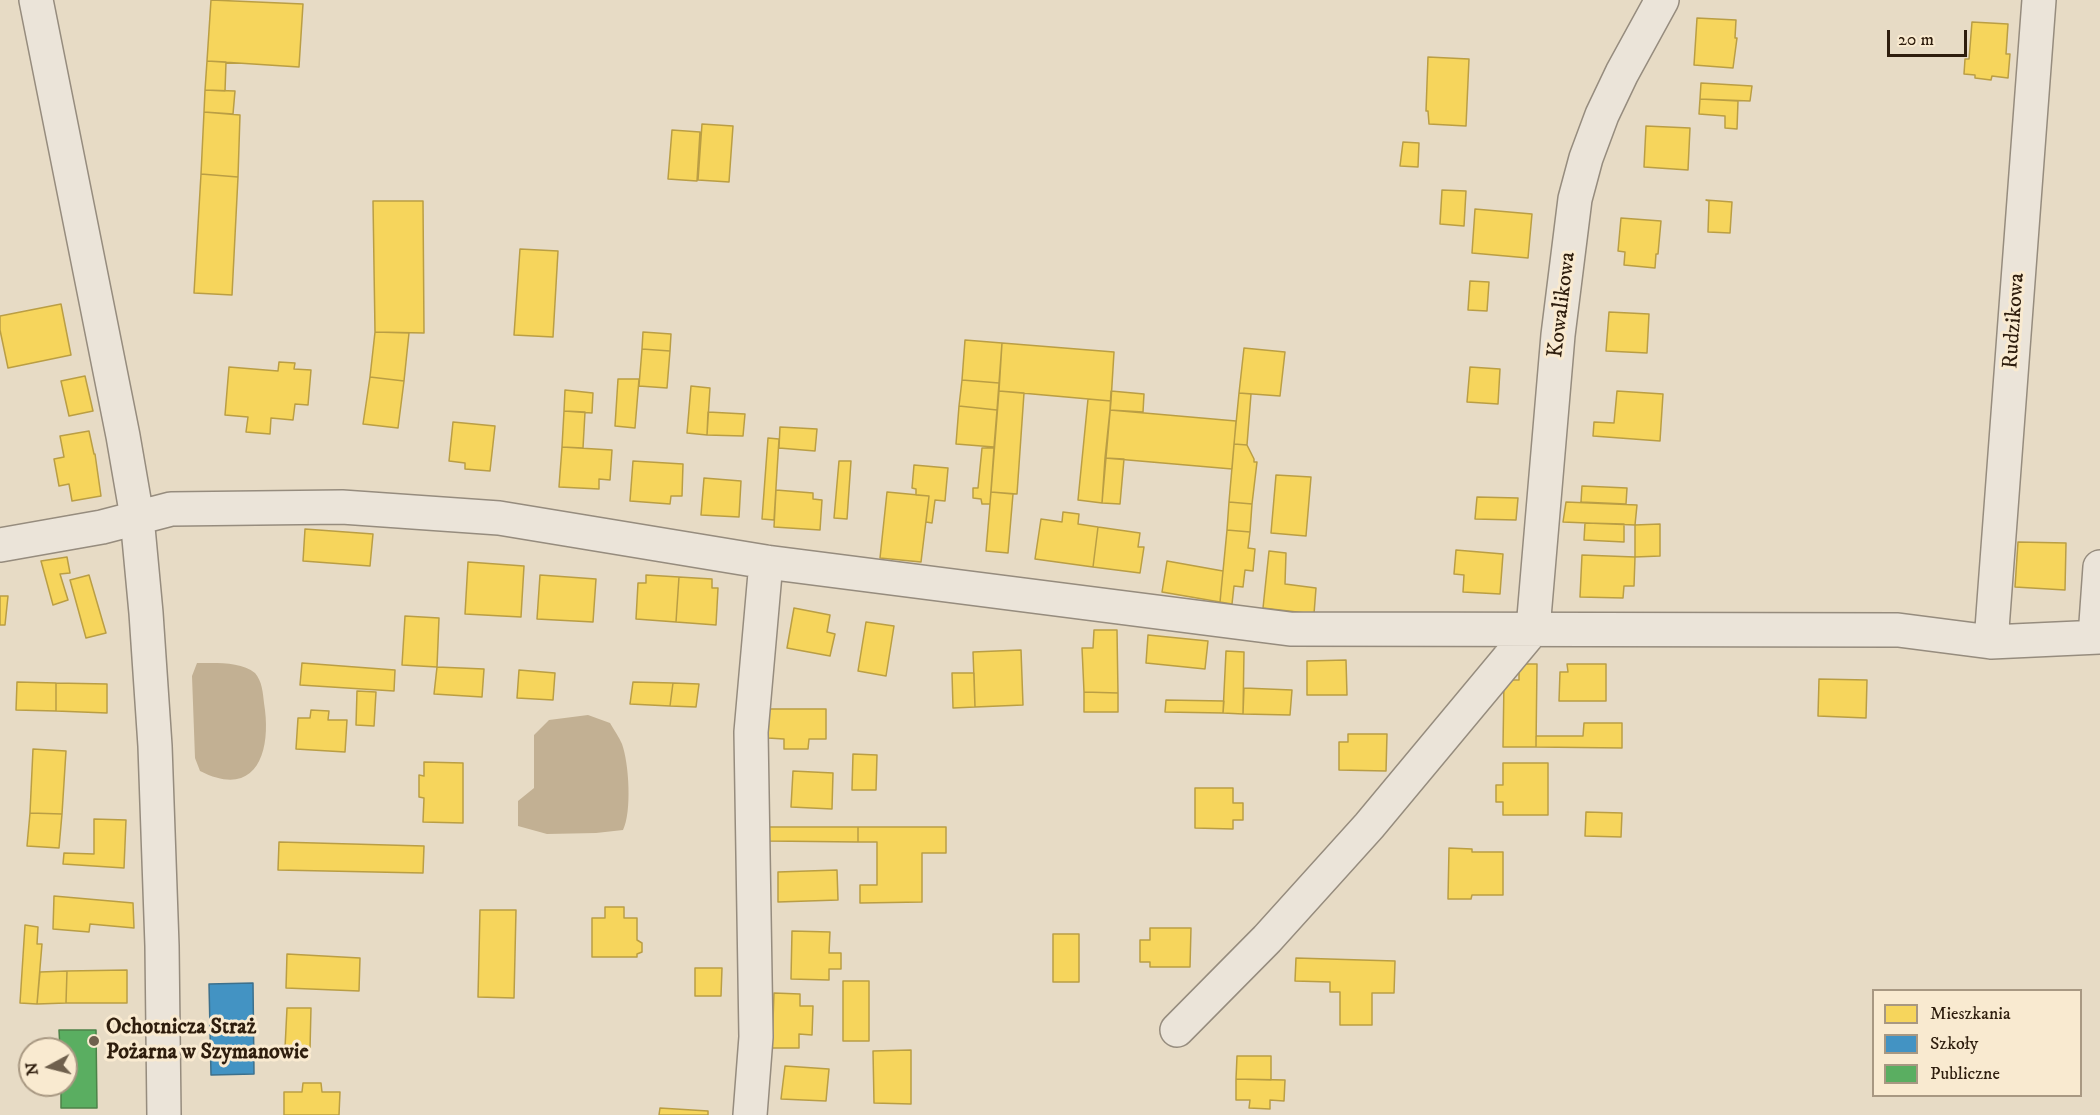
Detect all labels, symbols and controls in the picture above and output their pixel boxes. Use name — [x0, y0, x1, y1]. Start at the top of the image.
scale bar — [1890, 18, 1970, 56]
text: 20 m — [1898, 29, 1934, 51]
street label: Kowalikowa — [1543, 251, 1583, 359]
street label: Rudzikowa — [1998, 272, 2032, 370]
legend — [1872, 989, 2082, 1097]
text: Mieszkania — [1930, 1003, 2011, 1025]
place label: Ochotnicza Straż Pożarna w Szymanowie — [106, 1015, 309, 1066]
text: Szkoły — [1930, 1033, 1978, 1055]
marker: Ochotnicza Straż Pożarna w Szymanowie — [87, 1034, 101, 1048]
north arrow — [18, 1037, 78, 1097]
text: N — [21, 1061, 43, 1077]
text: Publiczne — [1930, 1063, 2000, 1085]

